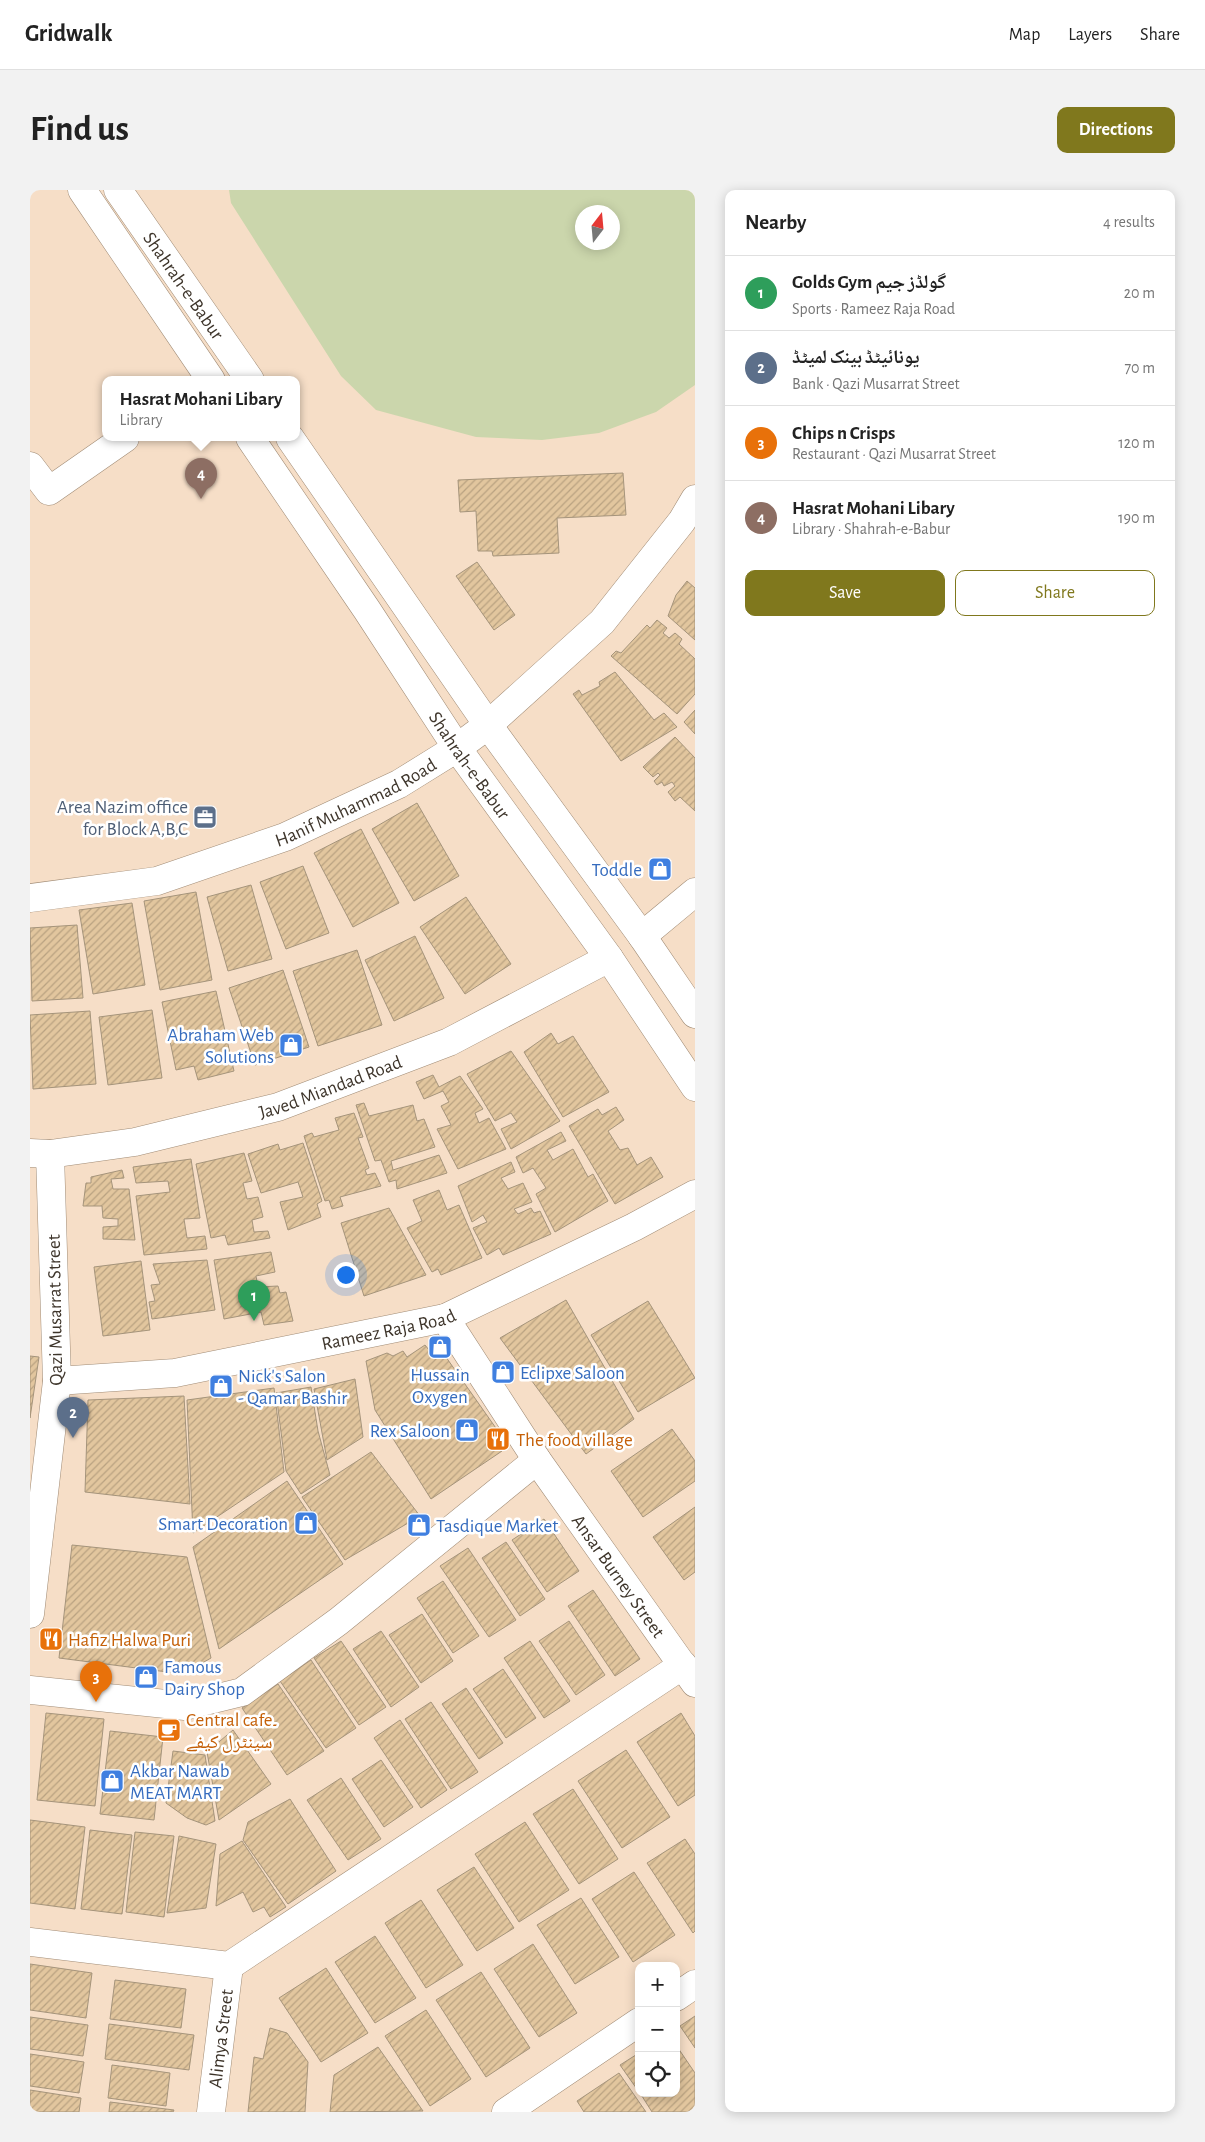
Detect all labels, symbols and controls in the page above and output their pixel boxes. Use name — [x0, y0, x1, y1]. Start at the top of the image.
text: Gridwalk — [25, 22, 112, 46]
text: Map — [1009, 26, 1040, 44]
text: Layers — [1068, 26, 1112, 44]
text: Share — [1140, 26, 1180, 44]
button: Directions — [1057, 107, 1175, 153]
text: Find us — [30, 112, 129, 147]
north arrow — [575, 205, 620, 250]
text: Nearby — [745, 212, 806, 233]
text: 4 results — [1103, 214, 1155, 230]
street label: Shahrah-e-Babur — [139, 229, 227, 343]
text: Golds Gym گولڈز جیم — [792, 273, 946, 292]
text: 1 — [758, 285, 764, 301]
text: 20 m — [1124, 285, 1155, 301]
text: Sports · Rameez Raja Road — [792, 301, 955, 317]
text: یونائیٹڈ بینک لمیٹڈ — [792, 348, 919, 367]
text: 2 — [757, 360, 765, 376]
text: 70 m — [1124, 360, 1155, 376]
popup — [102, 376, 300, 441]
text: Bank · Qazi Musarrat Street — [792, 376, 960, 392]
text: Hasrat Mohani Libary — [120, 390, 282, 409]
text: Library — [120, 412, 163, 428]
text: Chips n Crisps — [792, 424, 895, 443]
text: 3 — [758, 435, 764, 451]
text: 120 m — [1118, 435, 1155, 451]
text: Restaurant · Qazi Musarrat Street — [792, 446, 996, 462]
pin: 4 — [185, 458, 217, 499]
text: Hasrat Mohani Libary — [792, 499, 955, 518]
text: 4 — [757, 510, 765, 526]
text: 190 m — [1118, 510, 1155, 526]
text: Library · Shahrah-e-Babur — [792, 521, 950, 537]
button: Save — [745, 570, 945, 616]
button: Share — [955, 570, 1155, 616]
street label: Shahrah-e-Babur — [425, 709, 513, 823]
street label: Hanif Muhammad Road — [273, 755, 440, 851]
place label: Area Nazim office for Block A,B,C — [57, 798, 188, 839]
office icon: Area Nazim office for Block A,B,C — [192, 804, 218, 830]
shop icon: Toddle — [647, 856, 673, 882]
place label: Toddle — [591, 861, 642, 880]
place label: Abraham Web Solutions — [167, 1026, 274, 1067]
shop icon: Abraham Web Solutions — [278, 1032, 304, 1058]
street label: Javed Miandad Road — [257, 1053, 405, 1122]
street label: Qazi Musarrat Street — [45, 1234, 66, 1386]
your location — [333, 1262, 359, 1288]
pin: 1 — [238, 1280, 270, 1321]
street label: Rameez Raja Road — [320, 1306, 459, 1354]
shop icon: Hussain Oxygen — [427, 1334, 453, 1360]
shop icon: Eclipxe Saloon — [490, 1359, 516, 1385]
place label: Eclipxe Saloon — [520, 1364, 625, 1383]
place label: Hussain Oxygen — [410, 1366, 470, 1407]
place label: Nick's Salon - Qamar Bashir — [238, 1367, 347, 1408]
shop icon: Nick's Salon - Qamar Bashir — [208, 1373, 234, 1399]
pin: 2 — [57, 1397, 89, 1438]
shop icon: Rex Saloon — [454, 1417, 480, 1443]
place label: Rex Saloon — [370, 1422, 450, 1441]
restaurant icon: The food village — [485, 1426, 511, 1452]
place label: The food village — [516, 1431, 633, 1450]
shop icon: Smart Decoration — [293, 1510, 319, 1536]
shop icon: Tasdique Market — [406, 1512, 432, 1538]
street label: Ansar Burney Street — [568, 1512, 668, 1642]
place label: Smart Decoration — [158, 1515, 288, 1534]
place label: Tasdique Market — [436, 1517, 558, 1536]
restaurant icon: Hafiz Halwa Puri — [38, 1626, 64, 1652]
place label: Hafiz Halwa Puri — [68, 1631, 191, 1650]
place label: Famous Dairy Shop — [164, 1658, 245, 1699]
pin: 3 — [80, 1661, 112, 1702]
shop icon: Famous Dairy Shop — [133, 1664, 159, 1690]
place label: Central cafe۔ سینٹرل کیفے — [186, 1711, 278, 1753]
cafe icon: Central cafe۔ سینٹرل کیفے — [156, 1717, 182, 1743]
place label: Akbar Nawab MEAT MART — [130, 1762, 229, 1803]
shop icon: Akbar Nawab MEAT MART — [99, 1768, 125, 1794]
map controls — [635, 1962, 680, 2097]
button: + — [635, 1962, 680, 2007]
street label: Alimya Street — [206, 1988, 237, 2089]
button: − — [635, 2007, 680, 2052]
button: locate — [635, 2052, 680, 2097]

